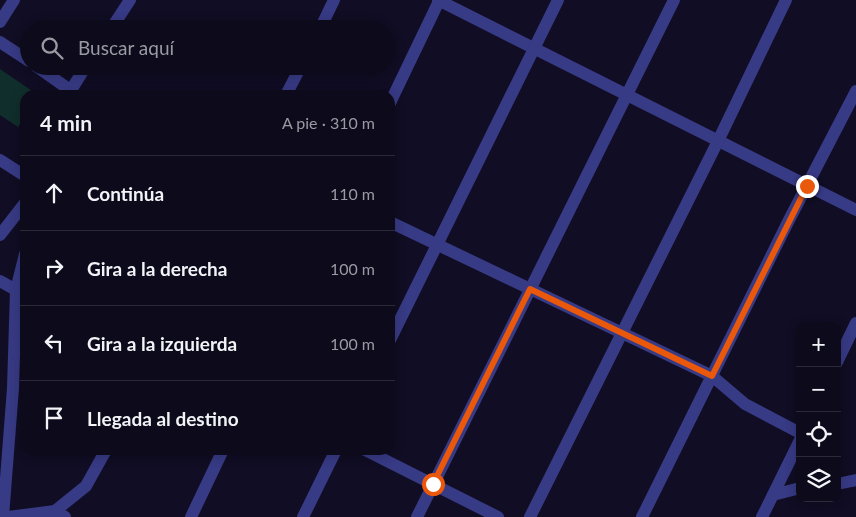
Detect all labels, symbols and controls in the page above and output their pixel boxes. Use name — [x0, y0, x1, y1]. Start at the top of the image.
search box — [20, 20, 395, 75]
icon: search — [38, 34, 66, 62]
text: Buscar aquí — [78, 36, 174, 59]
text: 4 min — [40, 110, 92, 135]
text: A pie · 310 m — [282, 113, 375, 132]
route end — [796, 175, 819, 198]
icon: ahead — [40, 179, 68, 207]
text: Continúa — [87, 182, 164, 205]
text: 110 m — [330, 184, 375, 203]
icon: right — [40, 254, 68, 282]
text: Gira a la derecha — [87, 257, 227, 280]
text: 100 m — [330, 259, 375, 278]
map controls — [796, 322, 841, 502]
button: + — [796, 322, 841, 367]
icon: left — [40, 329, 68, 357]
text: Gira a la izquierda — [87, 332, 237, 355]
text: 100 m — [330, 334, 375, 353]
button: − — [796, 367, 841, 412]
icon: arrive — [40, 404, 68, 432]
text: Llegada al destino — [87, 407, 239, 430]
button: locate — [796, 412, 841, 457]
button: layers — [796, 457, 841, 502]
route start — [422, 473, 445, 496]

